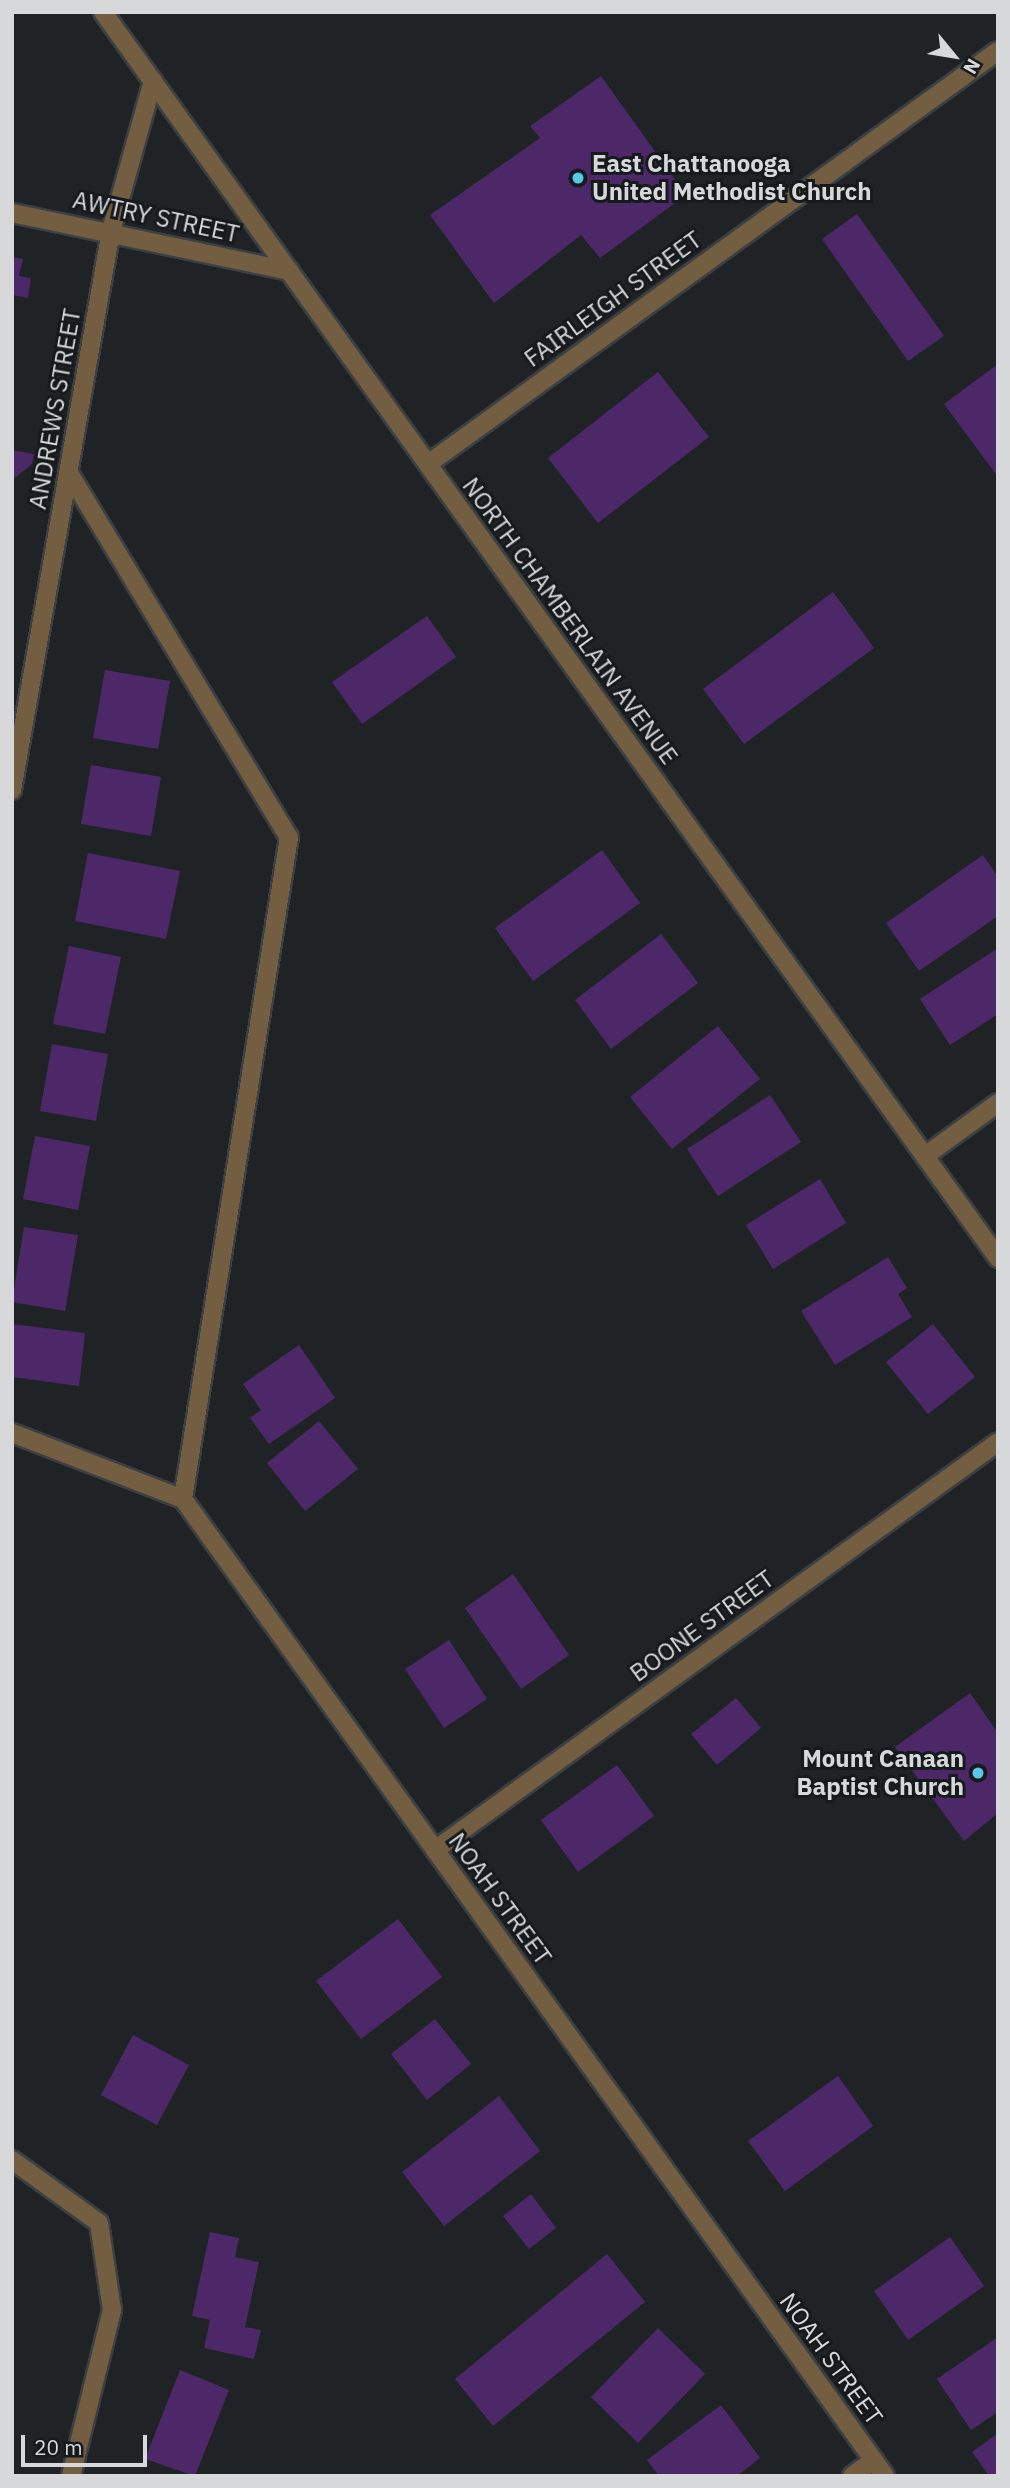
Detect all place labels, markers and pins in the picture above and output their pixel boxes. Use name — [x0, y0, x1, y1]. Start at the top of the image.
place label: East Chattanooga United Methodist Church — [592, 150, 872, 206]
marker: East Chattanooga United Methodist Church — [570, 170, 586, 186]
place label: Mount Canaan Baptist Church — [797, 1745, 964, 1801]
marker: Mount Canaan Baptist Church — [970, 1765, 986, 1781]

